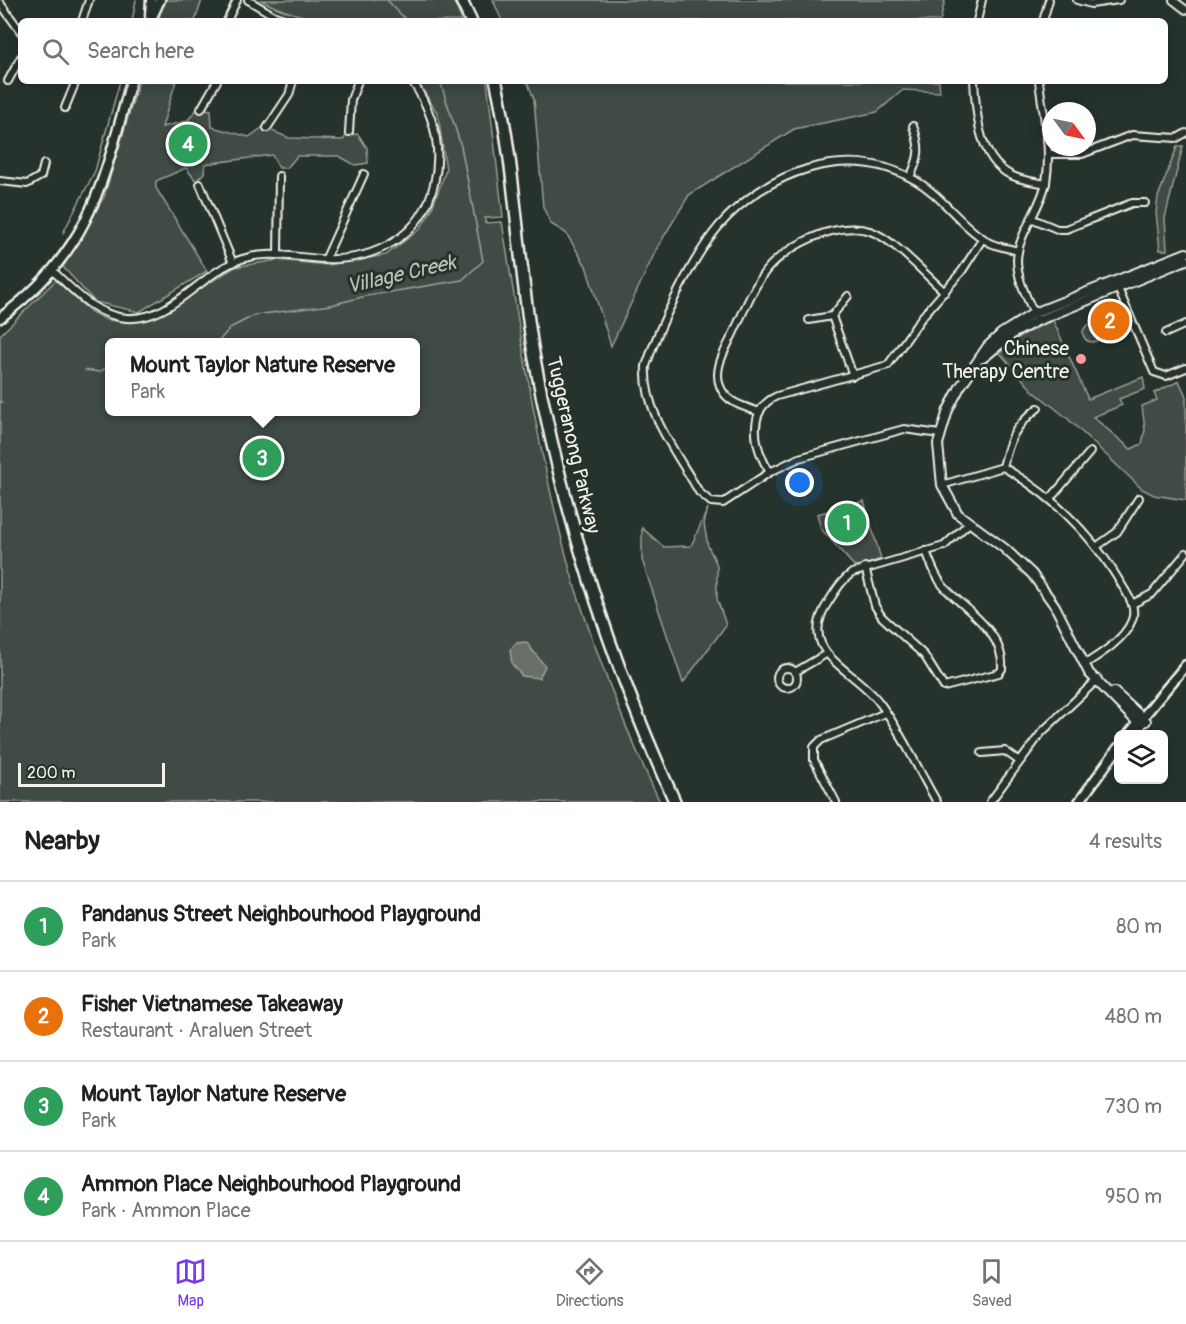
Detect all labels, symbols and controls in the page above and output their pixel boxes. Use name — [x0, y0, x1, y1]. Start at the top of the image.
search box — [18, 18, 1168, 84]
icon: search — [39, 35, 72, 68]
text: Search here — [87, 37, 194, 65]
north arrow — [1042, 102, 1096, 156]
pin: 4 — [168, 122, 207, 166]
water label: Village Creek — [344, 248, 460, 300]
pin: 2 — [1090, 298, 1130, 344]
place label: Chinese Therapy Centre — [942, 336, 1069, 384]
popup — [105, 338, 420, 416]
text: Mount Taylor Nature Reserve — [130, 351, 395, 379]
marker: Chinese Therapy Centre — [1074, 352, 1088, 366]
street label: Tuggeranong Parkway — [541, 354, 606, 536]
text: Park — [130, 379, 165, 404]
pin: 3 — [242, 436, 282, 480]
your location — [785, 468, 814, 497]
pin: 1 — [828, 500, 866, 546]
map controls — [1114, 730, 1168, 784]
button: layers — [1114, 730, 1168, 784]
scale bar — [18, 760, 165, 788]
text: 200 m — [27, 763, 75, 783]
text: Nearby — [24, 825, 100, 857]
text: 4 results — [1089, 829, 1162, 854]
text: Pandanus Street Neighbourhood Playground — [81, 900, 481, 928]
text: 1 — [40, 914, 47, 939]
text: 80 m — [1116, 914, 1162, 939]
text: Park — [81, 928, 116, 953]
text: Fisher Vietnamese Takeaway — [81, 990, 343, 1018]
text: 2 — [38, 1004, 49, 1029]
text: 480 m — [1105, 1004, 1162, 1029]
text: Restaurant · Araluen Street — [81, 1018, 312, 1043]
text: Mount Taylor Nature Reserve — [81, 1080, 346, 1108]
text: 3 — [38, 1094, 49, 1119]
text: 730 m — [1105, 1094, 1162, 1119]
text: Park — [81, 1108, 116, 1133]
text: Ammon Place Neighbourhood Playground — [81, 1170, 461, 1198]
text: 4 — [38, 1184, 49, 1209]
text: 950 m — [1105, 1184, 1162, 1209]
text: Park · Ammon Place — [81, 1198, 251, 1223]
tab: Map — [174, 1255, 207, 1311]
tab: Directions — [556, 1255, 624, 1311]
tab: Saved — [972, 1255, 1012, 1311]

